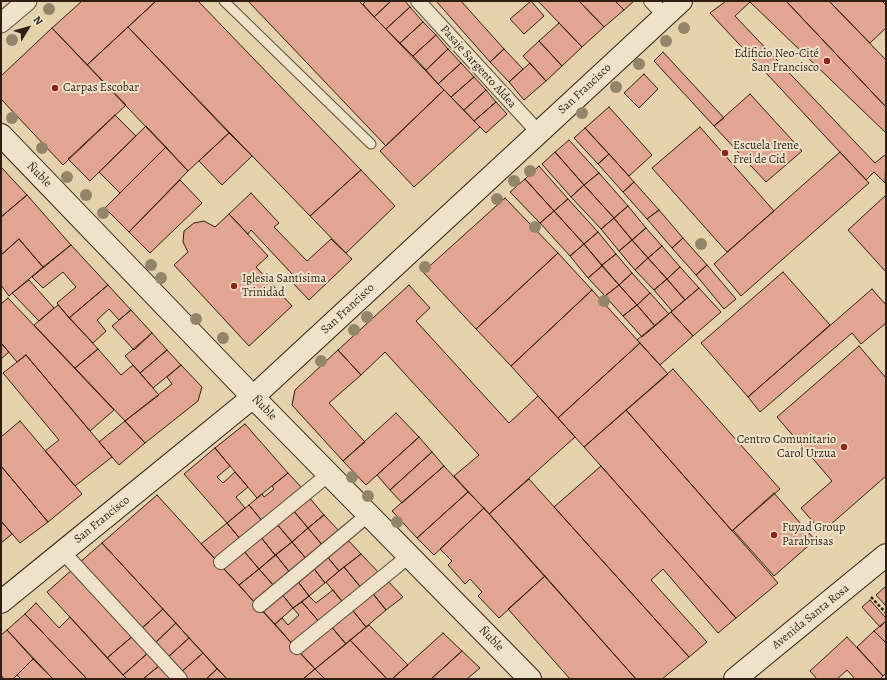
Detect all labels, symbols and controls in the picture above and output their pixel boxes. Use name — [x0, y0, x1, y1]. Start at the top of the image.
north arrow — [8, 8, 48, 48]
text: N — [30, 13, 46, 28]
street label: Pasaje Sargento Aldea — [437, 22, 519, 112]
place label: Edificio Neo-Cité San Francisco — [734, 47, 819, 75]
marker: Edificio Neo-Cité San Francisco — [822, 56, 832, 66]
street label: San Francisco — [555, 61, 615, 117]
place label: Carpas Escobar — [63, 81, 139, 95]
marker: Carpas Escobar — [50, 83, 60, 93]
place label: Escuela Irene Frei de Cid — [733, 139, 799, 167]
marker: Escuela Irene Frei de Cid — [720, 148, 730, 158]
street label: Ñuble — [24, 159, 54, 191]
place label: Iglesia Santísima Trinidad — [242, 272, 326, 300]
marker: Iglesia Santísima Trinidad — [229, 281, 239, 291]
street label: San Francisco — [318, 281, 378, 337]
street label: Ñuble — [249, 392, 279, 424]
place label: Centro Comunitario Carol Urzua — [737, 433, 836, 461]
marker: Centro Comunitario Carol Urzua — [839, 442, 849, 452]
street label: San Francisco — [71, 493, 133, 547]
place label: Fuyad Group Parabrisas — [782, 521, 845, 549]
marker: Fuyad Group Parabrisas — [769, 530, 779, 540]
street label: Avenida Santa Rosa — [769, 581, 853, 653]
street label: Ñuble — [476, 623, 506, 655]

